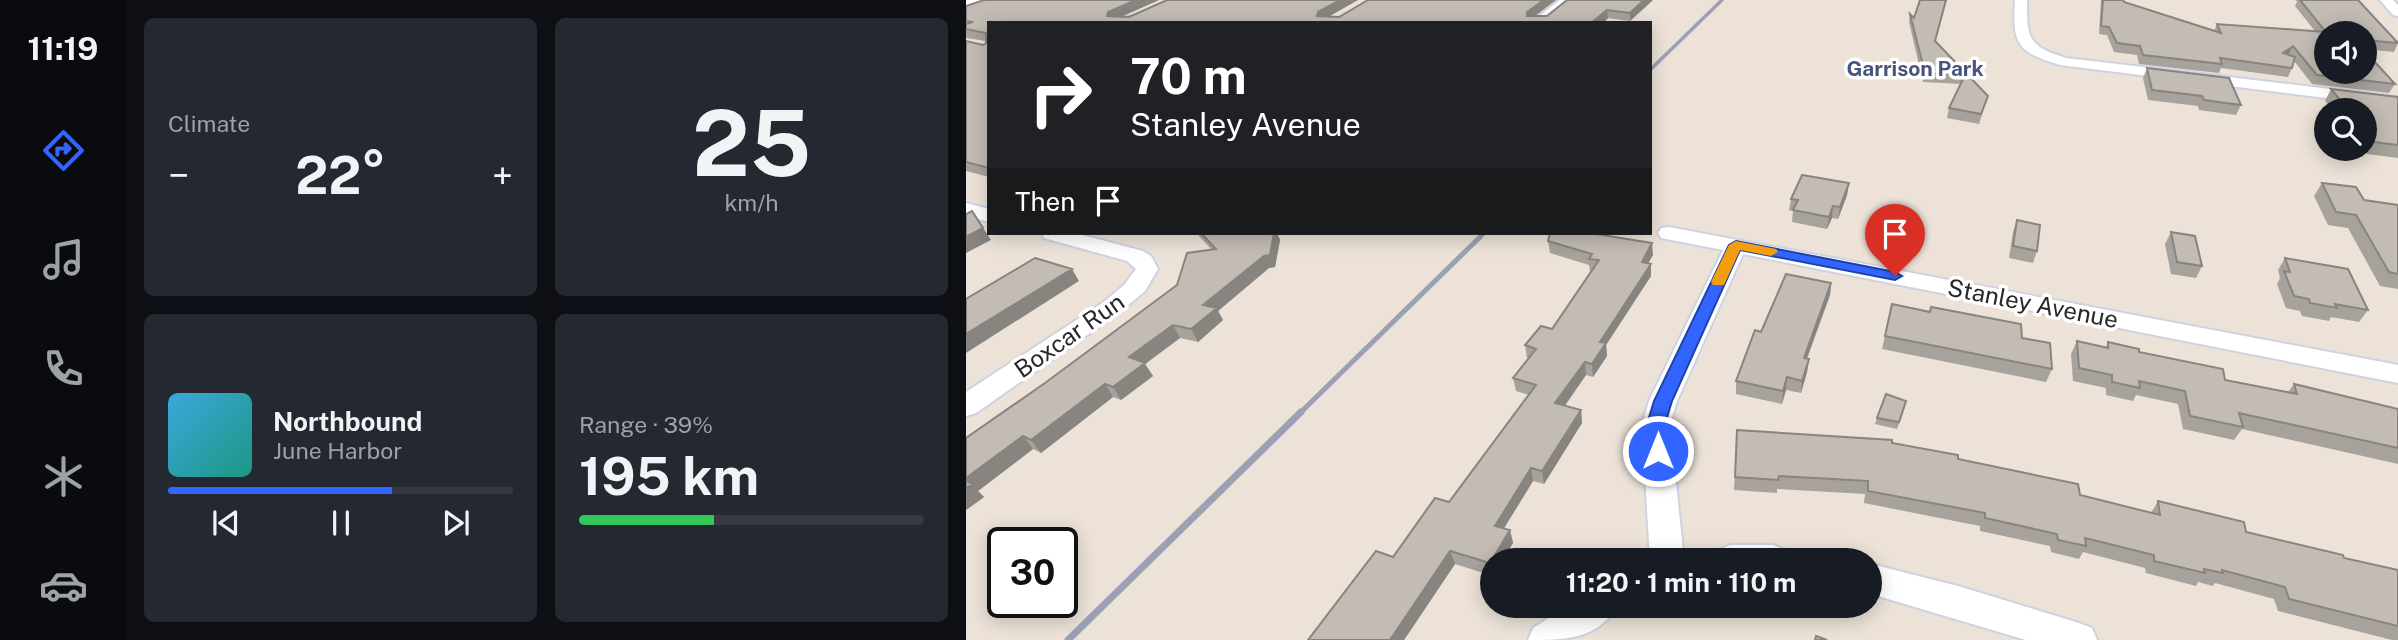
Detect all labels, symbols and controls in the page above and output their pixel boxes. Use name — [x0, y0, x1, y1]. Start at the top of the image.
map controls — [2314, 21, 2377, 161]
button: sound — [2314, 21, 2377, 84]
text: 11:19 — [28, 30, 98, 67]
text: 70 m — [1130, 47, 1247, 105]
icon: right — [1015, 49, 1106, 140]
district label: Garrison Park — [1846, 56, 1984, 81]
text: 25 — [692, 90, 811, 196]
button: search — [2314, 98, 2377, 161]
text: Stanley Avenue — [1130, 106, 1361, 143]
text: Climate — [168, 110, 250, 137]
icon: directions — [39, 126, 88, 175]
text: 22° — [295, 145, 386, 206]
text: − — [168, 153, 189, 198]
text: + — [492, 153, 513, 198]
icon: arrive — [1089, 182, 1127, 220]
text: Then — [1015, 186, 1075, 217]
text: km/h — [724, 189, 779, 216]
pin — [1865, 204, 1925, 276]
icon: arrive — [1876, 215, 1914, 253]
icon: music — [39, 235, 88, 284]
street label: Stanley Avenue — [1945, 273, 2121, 333]
street label: Boxcar Run — [1009, 287, 1129, 383]
icon: phone — [39, 344, 88, 393]
text: Northbound — [273, 406, 422, 437]
text: Range · 39% — [579, 411, 713, 438]
position arrow — [1621, 414, 1695, 488]
text: June Harbor — [273, 437, 402, 464]
text: 195 km — [579, 446, 759, 507]
icon: climate — [39, 452, 88, 501]
icon: previous — [207, 504, 245, 542]
icon: pause — [322, 504, 360, 542]
icon: next — [437, 504, 475, 542]
speed limit sign: 30 — [987, 527, 1078, 618]
icon: car — [39, 561, 88, 610]
text: 11:20 · 1 min · 110 m — [1566, 567, 1796, 598]

